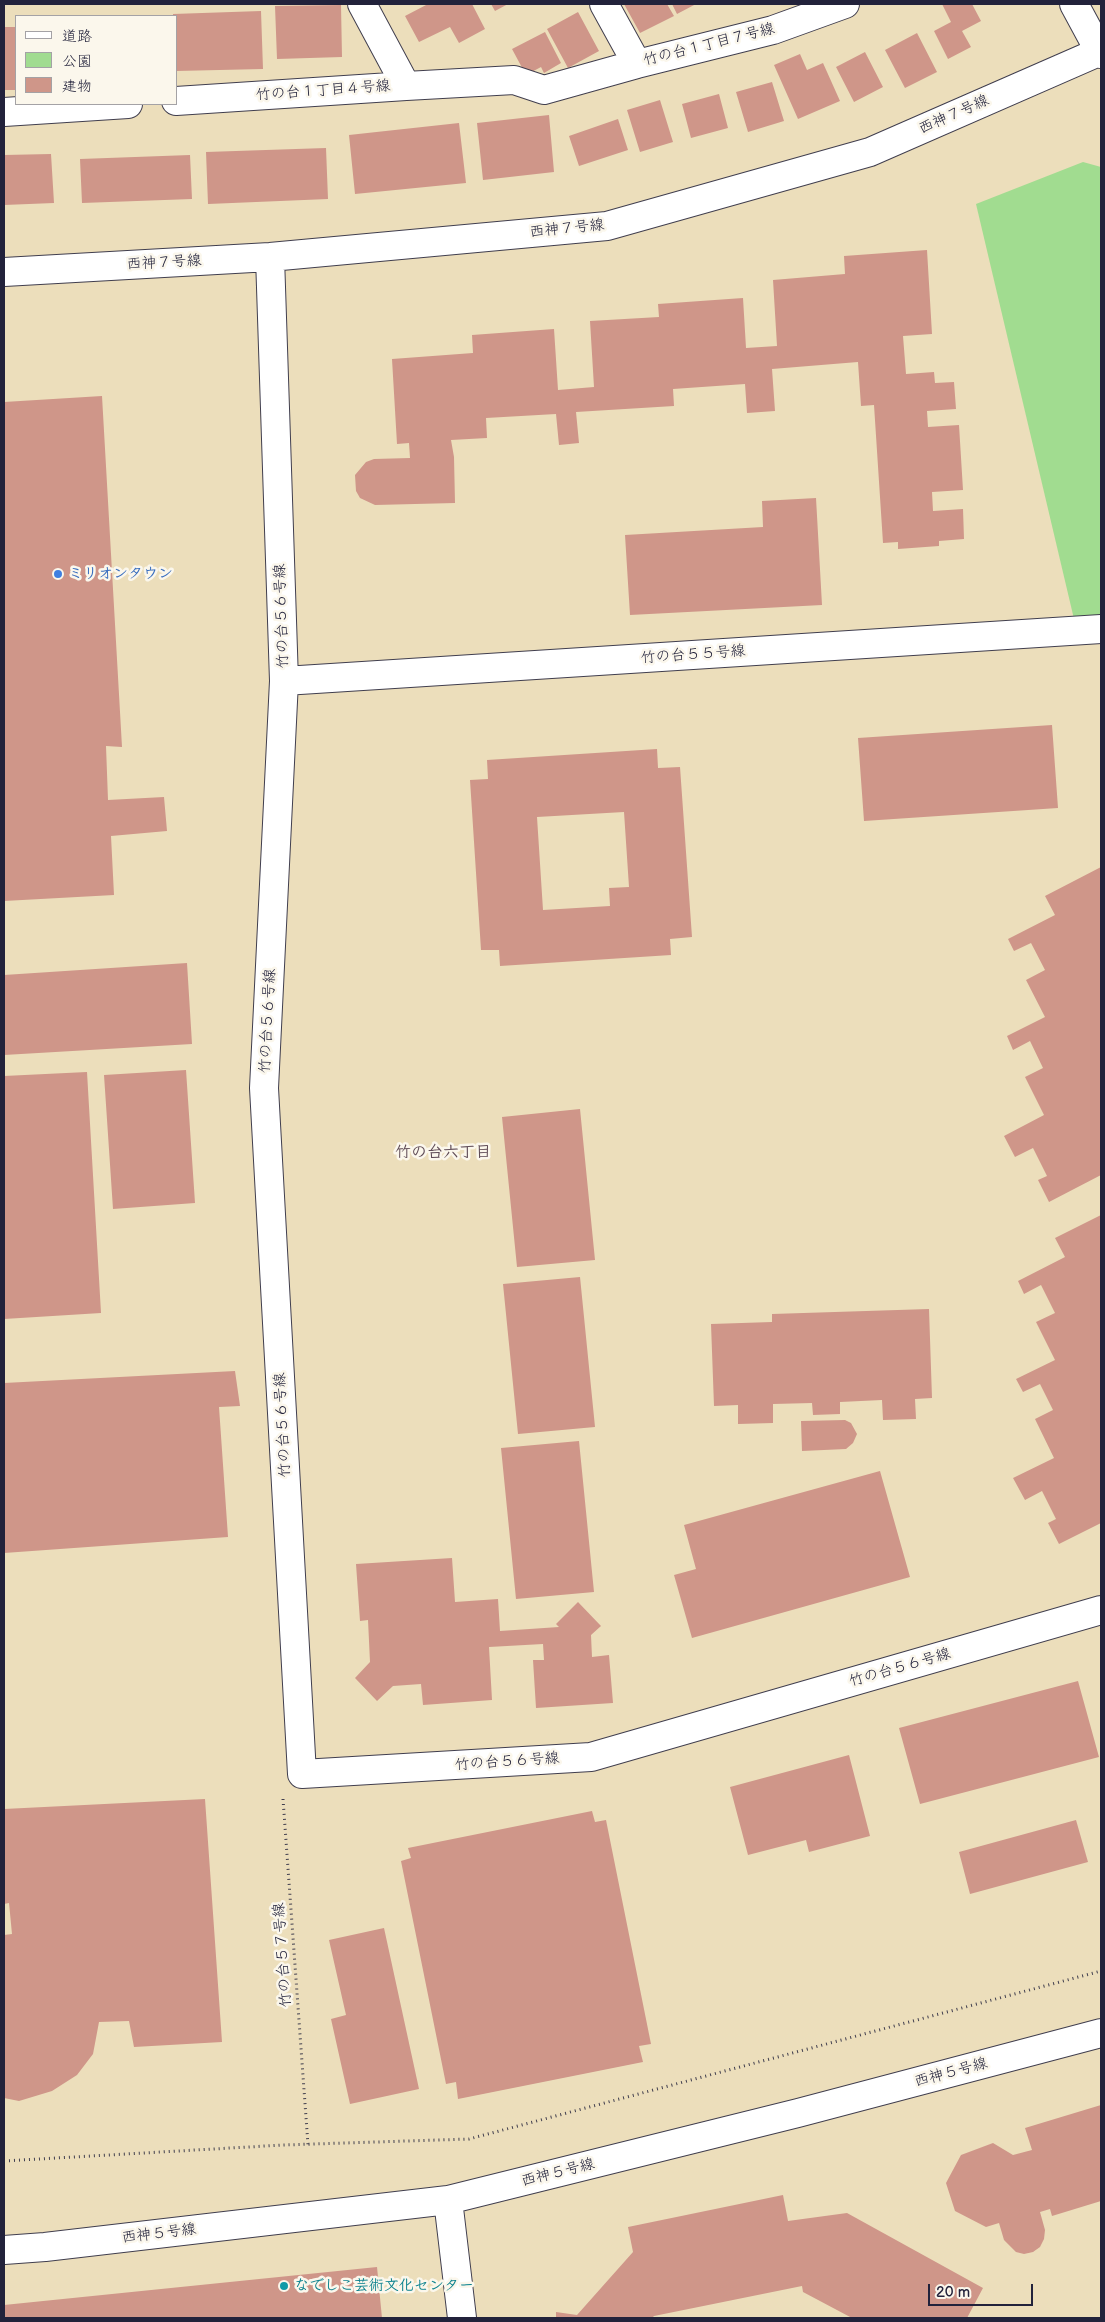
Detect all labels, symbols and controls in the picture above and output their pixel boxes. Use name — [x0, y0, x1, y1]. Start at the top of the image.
legend — [15, 15, 178, 105]
street label: 竹の台１丁目７号線 — [641, 20, 777, 70]
text: 道路 — [62, 27, 92, 46]
text: 公園 — [62, 52, 92, 71]
text: 建物 — [62, 77, 92, 96]
street label: 竹の台１丁目４号線 — [255, 77, 391, 105]
street label: 西神７号線 — [916, 92, 992, 138]
street label: 西神７号線 — [529, 216, 605, 242]
street label: 西神７号線 — [126, 252, 202, 274]
street label: 竹の台５６号線 — [271, 563, 293, 669]
place label: ミリオンタウン — [68, 565, 173, 583]
marker: ミリオンタウン — [52, 568, 64, 580]
street label: 竹の台５５号線 — [640, 642, 746, 668]
street label: 竹の台５６号線 — [256, 968, 280, 1074]
district label: 竹の台六丁目 — [395, 1143, 491, 1163]
street label: 竹の台５６号線 — [271, 1372, 295, 1478]
street label: 竹の台５６号線 — [847, 1645, 953, 1691]
street label: 竹の台５６号線 — [454, 1749, 560, 1775]
street label: 竹の台５７号線 — [270, 1902, 296, 2008]
street label: 西神５号線 — [912, 2055, 990, 2091]
street label: 西神５号線 — [519, 2155, 597, 2191]
street label: 西神５号線 — [121, 2220, 197, 2248]
scale bar — [930, 2274, 1035, 2306]
place label: なでしこ芸術文化センター — [294, 2277, 474, 2295]
marker: なでしこ芸術文化センター — [278, 2280, 290, 2292]
text: 20 m — [936, 2283, 970, 2302]

